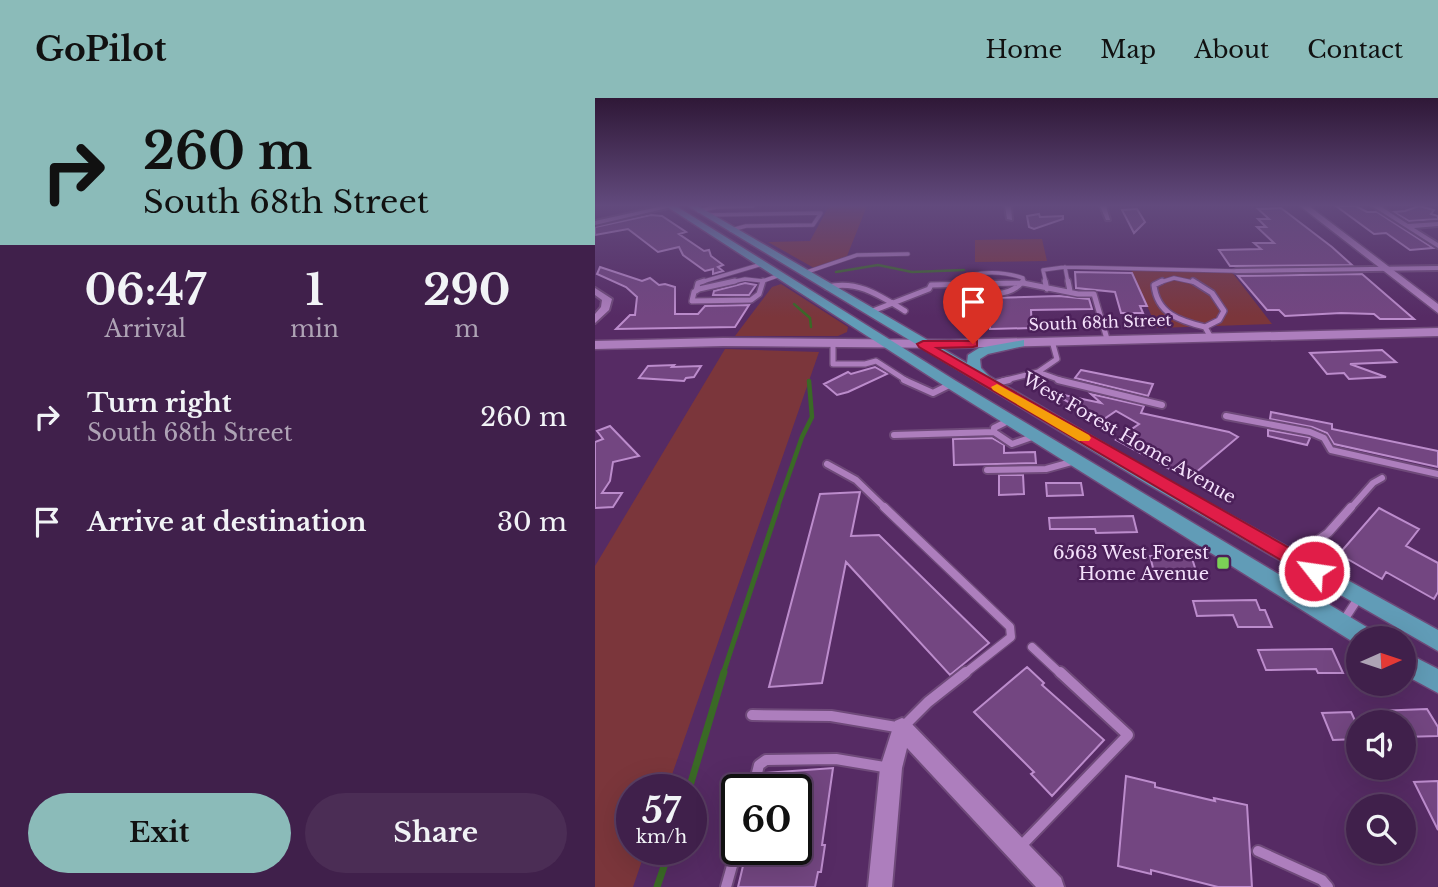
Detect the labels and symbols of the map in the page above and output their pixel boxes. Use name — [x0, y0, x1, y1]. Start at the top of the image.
pin — [943, 272, 1003, 344]
street label: South 68th Street — [1028, 310, 1172, 334]
street label: West Forest Home Avenue — [1018, 367, 1240, 508]
position arrow — [1277, 534, 1351, 608]
place label: 6563 West Forest Home Avenue — [1053, 542, 1209, 585]
marker: 6563 West Forest Home Avenue — [1215, 555, 1231, 571]
north arrow — [1346, 626, 1416, 696]
speed limit sign: 60 — [721, 774, 812, 865]

